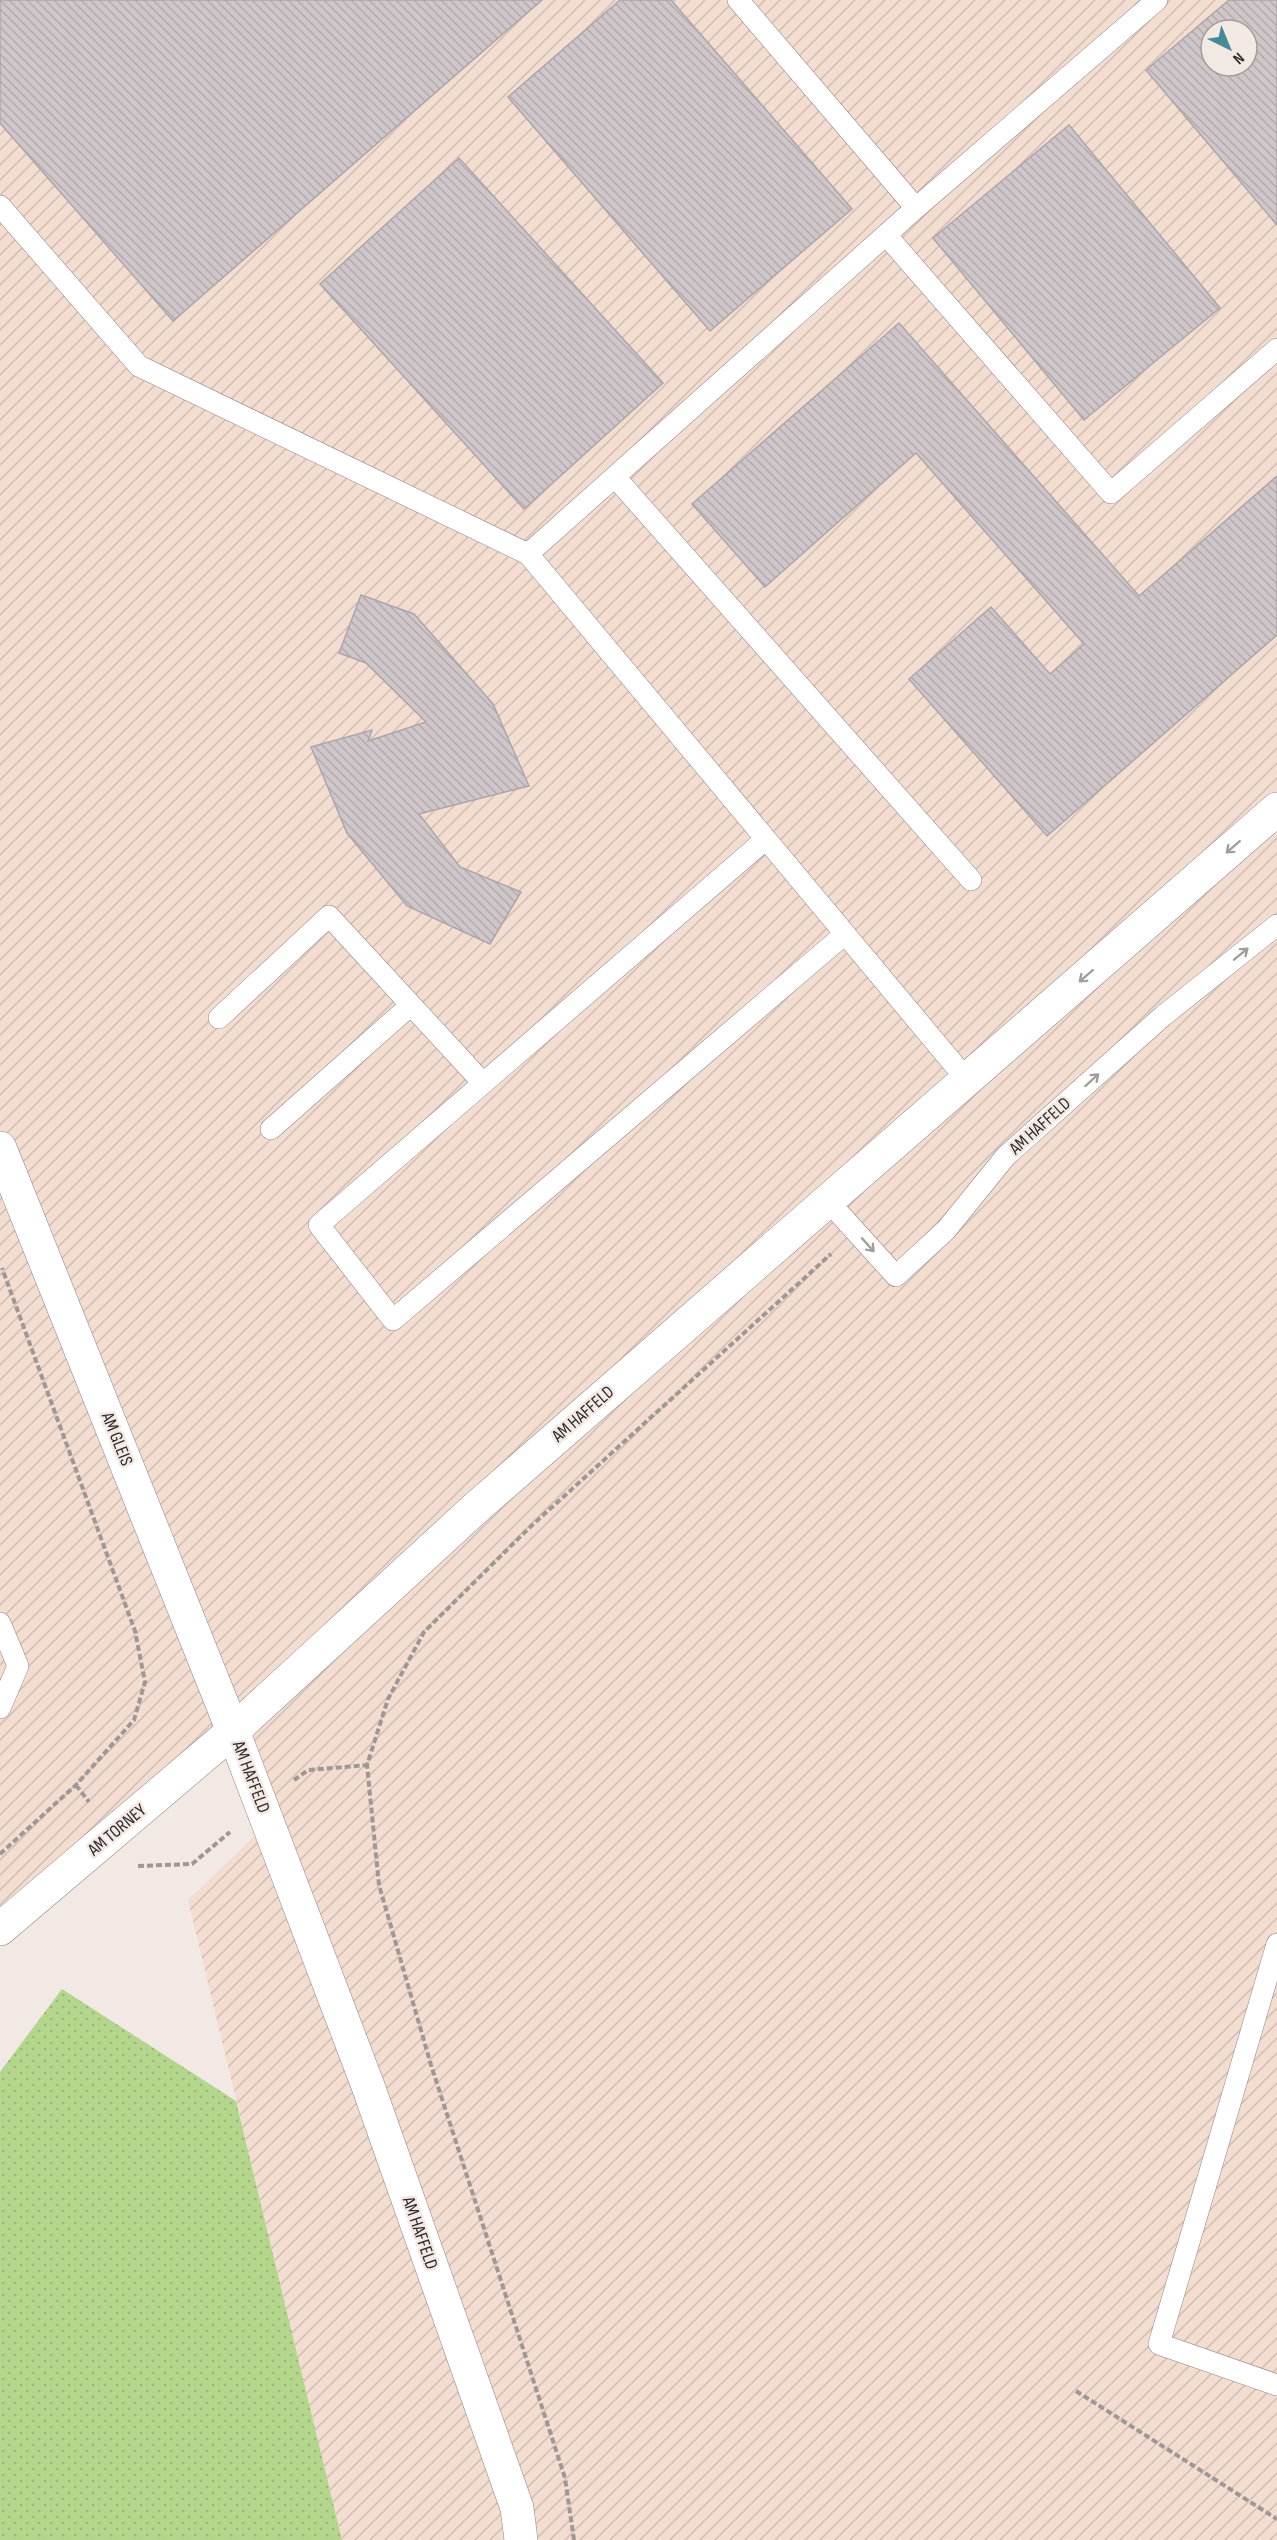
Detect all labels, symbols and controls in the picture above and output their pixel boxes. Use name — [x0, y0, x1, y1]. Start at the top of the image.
north arrow — [1199, 18, 1259, 78]
text: N — [1229, 48, 1248, 68]
one-way arrow — [1226, 840, 1241, 854]
one-way arrow — [1233, 947, 1248, 961]
one-way arrow — [1078, 969, 1094, 982]
one-way arrow — [1084, 1073, 1100, 1086]
street label: AM HAFFELD — [1004, 1093, 1075, 1160]
one-way arrow — [861, 1237, 875, 1252]
street label: AM HAFFELD — [547, 1381, 618, 1447]
street label: AM GLEIS — [96, 1408, 137, 1469]
street label: AM HAFFELD — [227, 1737, 274, 1816]
street label: AM TORNEY — [83, 1799, 151, 1861]
street label: AM HAFFELD — [397, 2193, 442, 2272]

